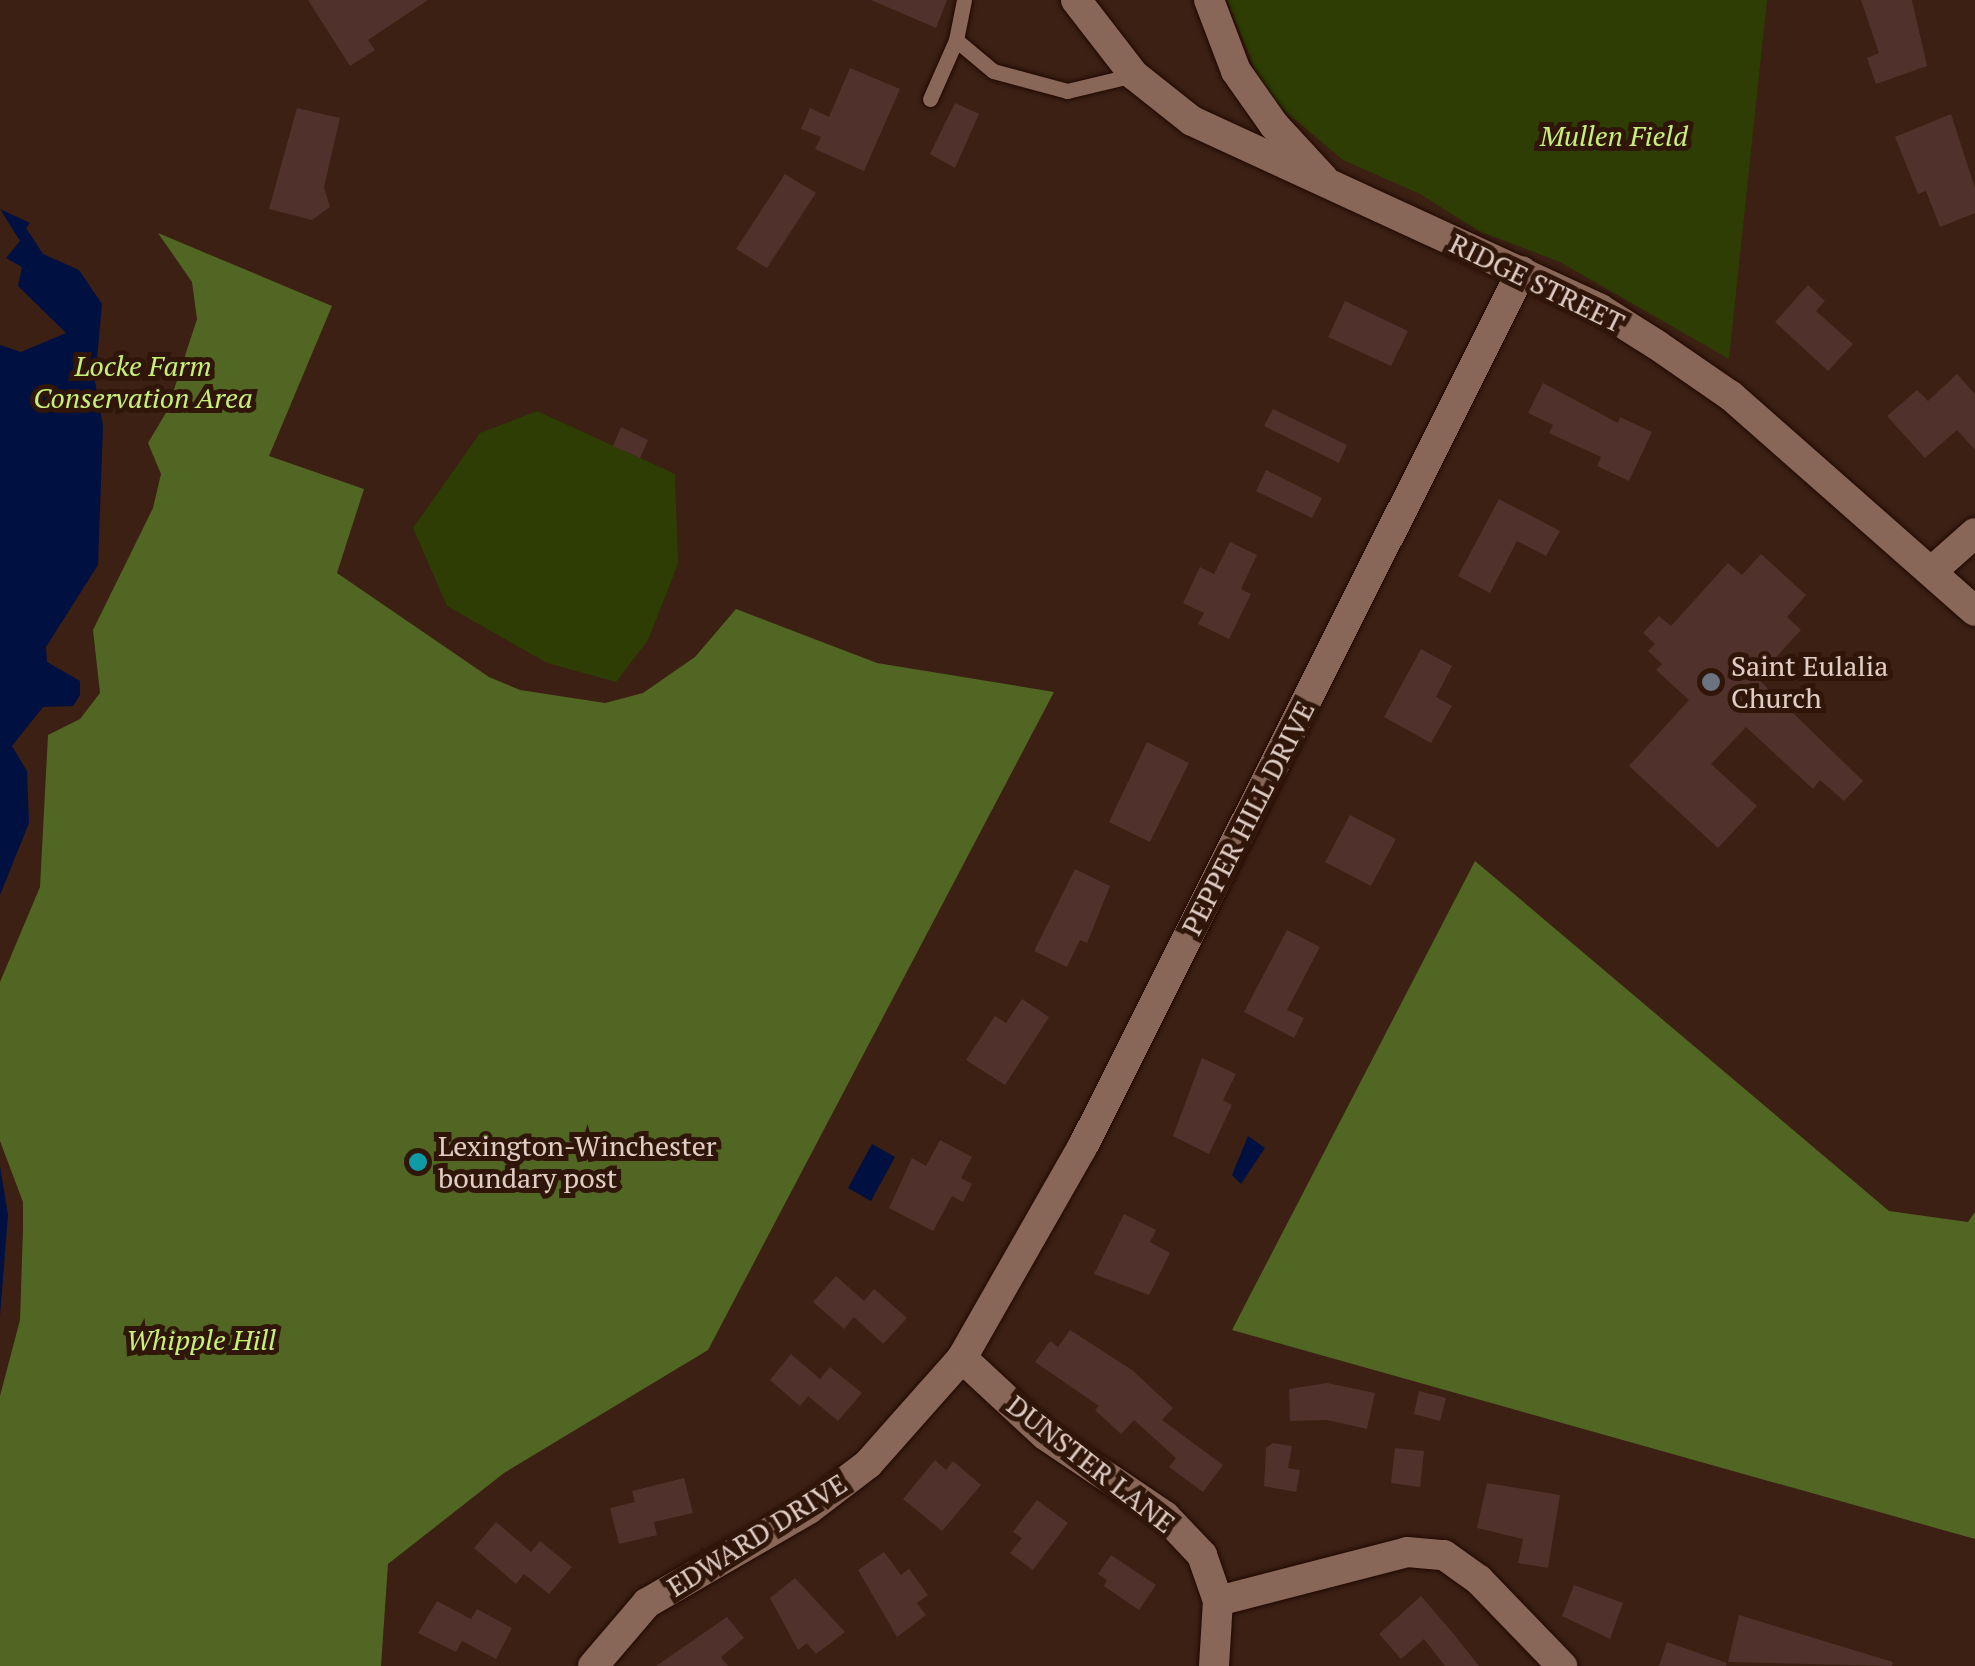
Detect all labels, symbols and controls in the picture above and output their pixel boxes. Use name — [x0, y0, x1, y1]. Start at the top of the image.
park label: Mullen Field — [1540, 119, 1688, 153]
street label: RIDGE STREET — [1444, 226, 1630, 340]
park label: Locke Farm Conservation Area — [33, 349, 253, 415]
place label: Saint Eulalia Church — [1731, 649, 1888, 715]
marker: Saint Eulalia Church — [1700, 671, 1722, 693]
street label: PEPPER HILL DRIVE — [1174, 695, 1322, 941]
place label: Lexington-Winchester boundary post — [438, 1129, 716, 1195]
marker: Lexington-Winchester boundary post — [407, 1151, 429, 1173]
park label: Whipple Hill — [126, 1323, 276, 1357]
street label: DUNSTER LANE — [1000, 1388, 1182, 1540]
street label: EDWARD DRIVE — [661, 1466, 853, 1604]

